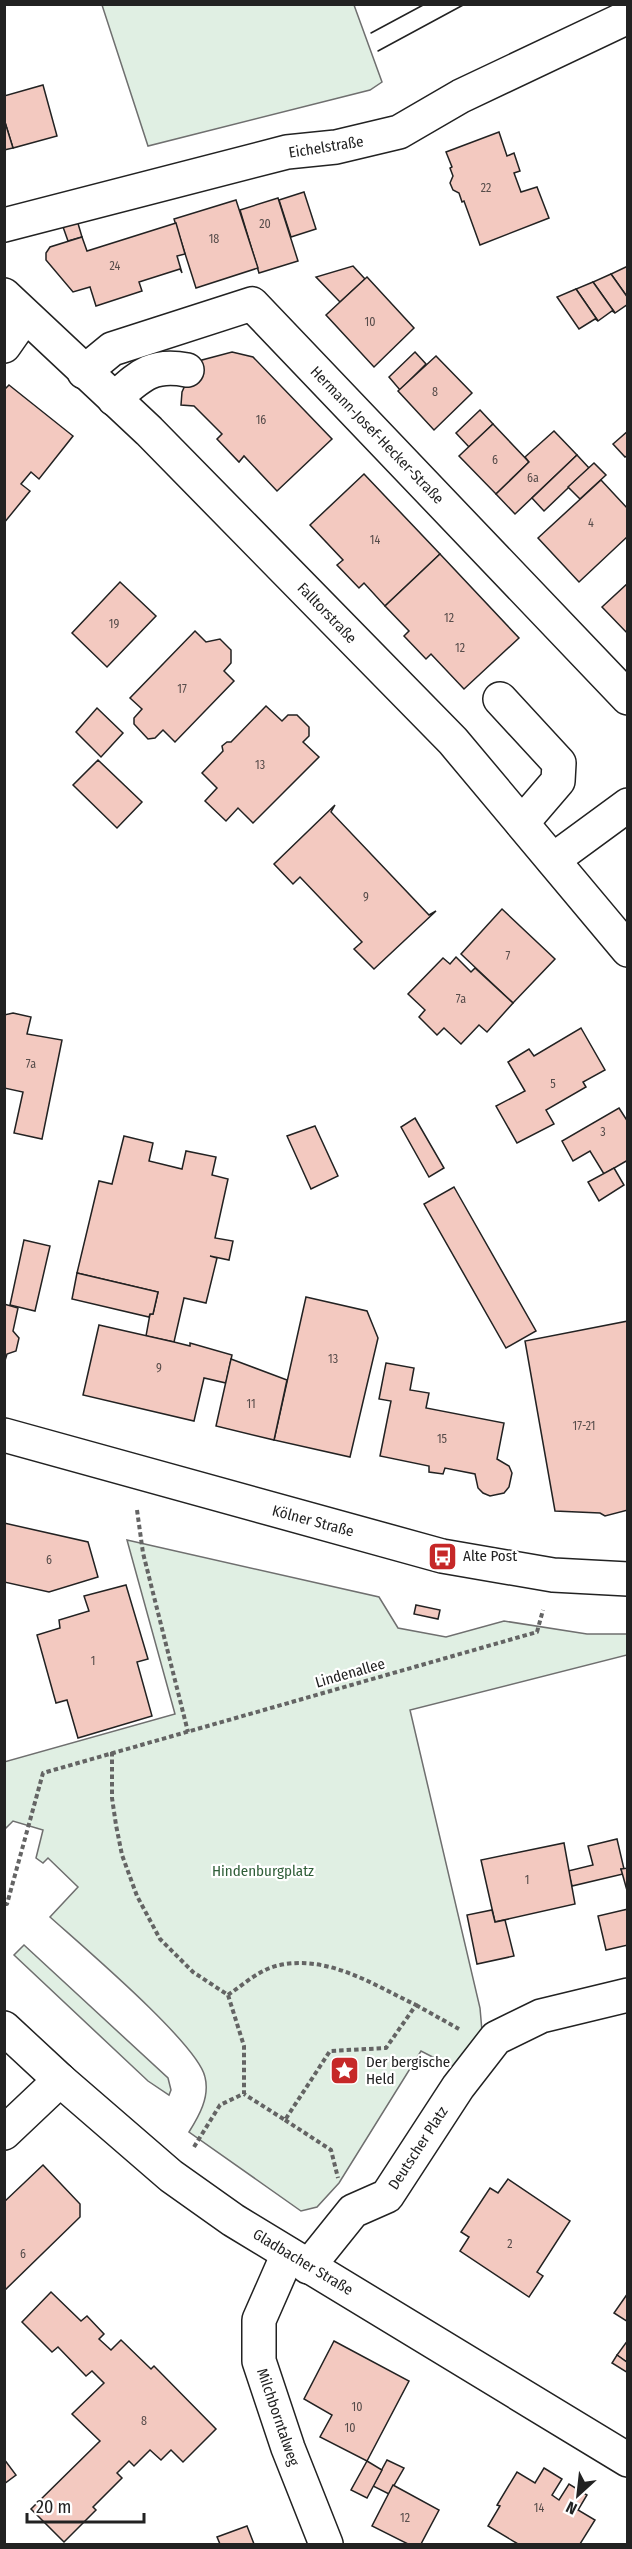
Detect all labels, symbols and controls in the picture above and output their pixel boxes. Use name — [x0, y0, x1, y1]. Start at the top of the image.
street label: Eichelstraße — [287, 132, 365, 162]
house number: 22 — [481, 181, 491, 195]
house number: 20 — [259, 217, 271, 231]
house number: 18 — [209, 232, 219, 246]
house number: 24 — [110, 259, 121, 273]
house number: 10 — [365, 315, 375, 329]
street label: Hermann-Josef-Hecker-Straße — [307, 362, 447, 508]
house number: 8 — [432, 385, 438, 399]
house number: 16 — [256, 413, 266, 427]
house number: 6 — [492, 453, 498, 467]
house number: 6a — [527, 471, 539, 485]
house number: 4 — [588, 516, 594, 530]
house number: 14 — [370, 533, 380, 547]
street label: Falltorstraße — [294, 579, 360, 647]
house number: 12 — [444, 611, 454, 625]
house number: 19 — [109, 617, 119, 631]
house number: 12 — [455, 641, 465, 655]
house number: 17 — [177, 682, 187, 696]
house number: 13 — [255, 758, 265, 772]
house number: 9 — [363, 890, 369, 904]
house number: 7 — [506, 949, 511, 963]
house number: 7a — [456, 992, 466, 1006]
house number: 7a — [26, 1057, 36, 1071]
house number: 5 — [550, 1077, 556, 1091]
house number: 3 — [600, 1125, 606, 1139]
house number: 13 — [328, 1352, 338, 1366]
house number: 9 — [156, 1361, 162, 1375]
house number: 11 — [246, 1397, 256, 1411]
house number: 17-21 — [573, 1419, 595, 1433]
house number: 15 — [437, 1432, 448, 1446]
street label: Kölner Straße — [270, 1501, 356, 1541]
bus stop icon: Alte Post — [426, 1540, 458, 1572]
place label: Alte Post — [463, 1547, 517, 1565]
house number: 6 — [46, 1553, 52, 1567]
house number: 1 — [91, 1654, 95, 1668]
street label: Lindenallee — [313, 1654, 387, 1692]
park label: Hindenburgplatz — [212, 1862, 314, 1880]
house number: 1 — [525, 1873, 529, 1887]
place label: Der bergische Held — [366, 2053, 450, 2088]
place icon: Der bergische Held — [329, 2055, 361, 2087]
street label: Deutscher Platz — [384, 2103, 452, 2193]
street label: Gladbacher Straße — [250, 2225, 356, 2299]
house number: 2 — [507, 2237, 513, 2251]
house number: 6 — [20, 2247, 26, 2261]
street label: Milchborntalweg — [253, 2366, 303, 2468]
house number: 10 — [352, 2400, 362, 2414]
house number: 8 — [141, 2414, 147, 2428]
house number: 10 — [345, 2421, 355, 2435]
north arrow — [548, 2465, 608, 2525]
scale bar — [27, 2486, 144, 2524]
text: 20 m — [36, 2496, 71, 2518]
text: N — [563, 2497, 580, 2519]
house number: 14 — [534, 2501, 544, 2515]
house number: 12 — [400, 2511, 410, 2525]

